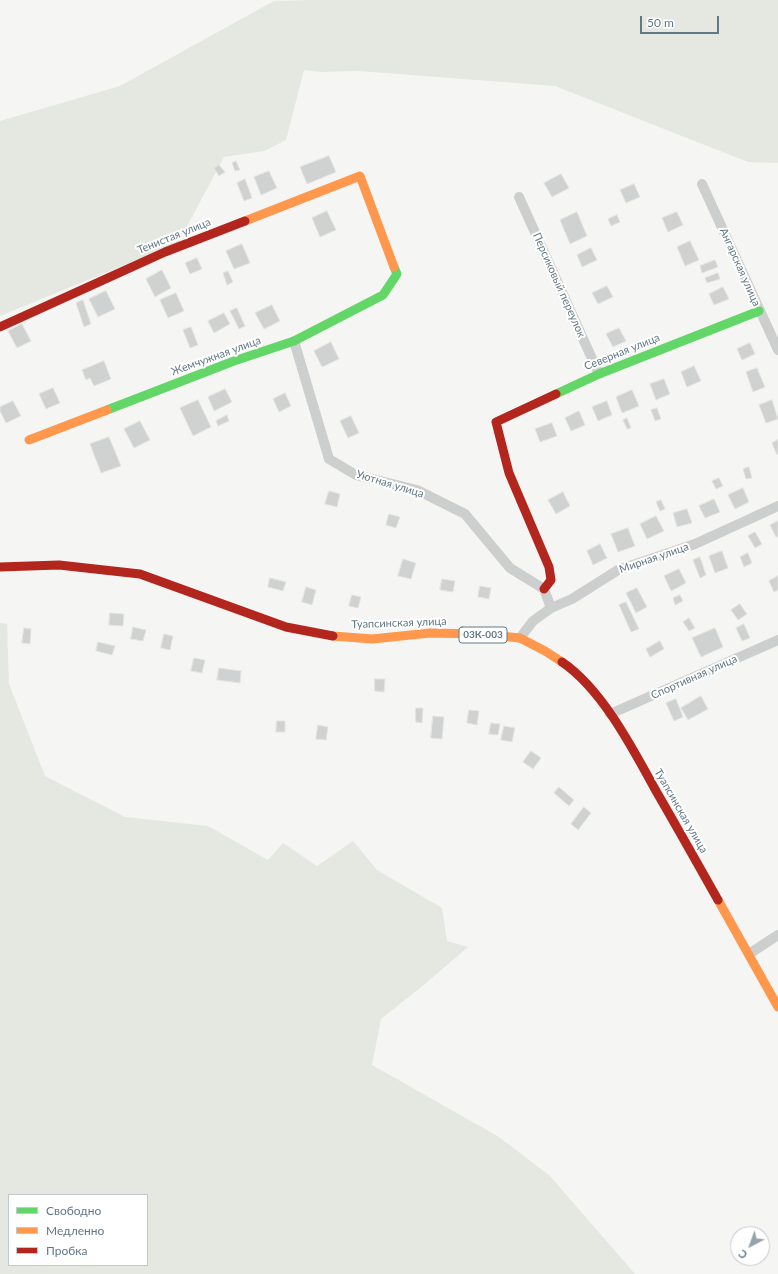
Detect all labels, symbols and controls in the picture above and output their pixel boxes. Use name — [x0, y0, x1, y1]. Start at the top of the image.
scale bar — [642, 8, 721, 34]
text: 50 m — [647, 15, 674, 30]
street label: Тенистая улица — [135, 215, 213, 257]
street label: Ангарская улица — [717, 226, 763, 308]
street label: Персиковый переулок — [530, 231, 588, 339]
street label: Северная улица — [582, 331, 662, 373]
street label: Жемчужная улица — [169, 334, 263, 378]
street label: Уютная улица — [355, 467, 425, 501]
street label: Мирная улица — [618, 540, 690, 576]
street label: Туапсинская улица — [351, 615, 447, 631]
road number: 03К-003 — [459, 627, 507, 643]
street label: Спортивная улица — [649, 652, 739, 702]
street label: Туапсинская улица — [651, 766, 711, 856]
legend — [8, 1194, 148, 1266]
text: Свободно — [46, 1203, 101, 1218]
text: Медленно — [46, 1223, 104, 1238]
north arrow — [730, 1226, 770, 1266]
text: Пробка — [46, 1243, 87, 1258]
text: С — [735, 1247, 749, 1262]

